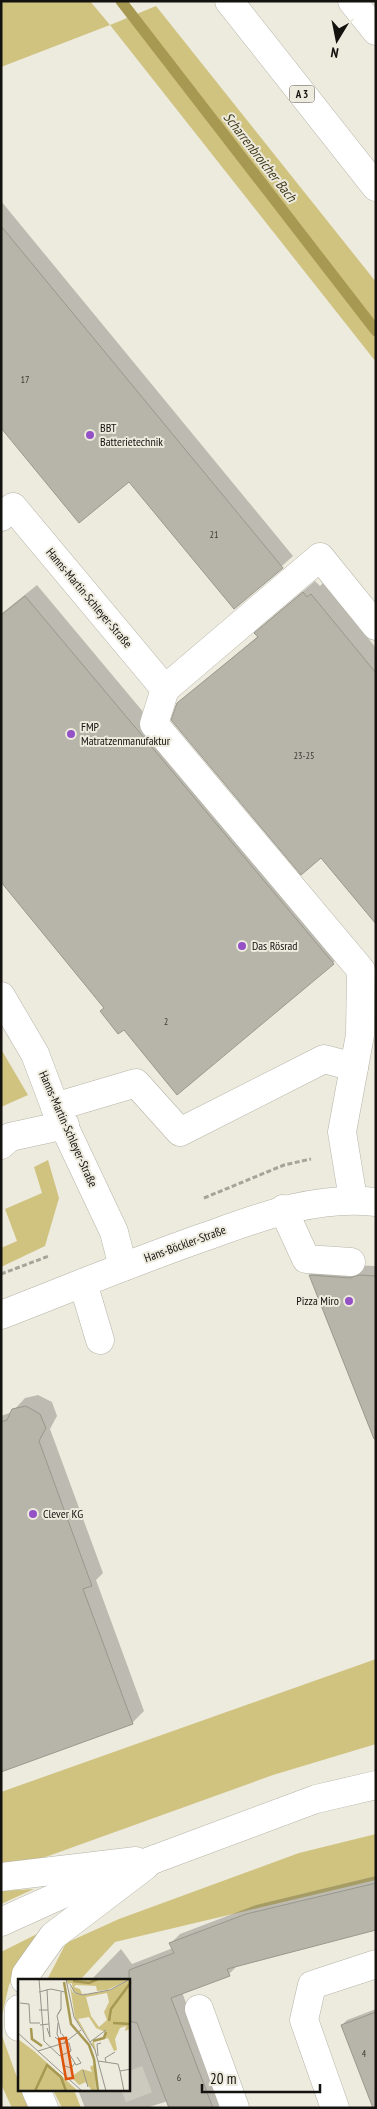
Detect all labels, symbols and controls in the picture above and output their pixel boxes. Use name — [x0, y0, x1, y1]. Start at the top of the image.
north arrow — [312, 15, 362, 65]
text: N — [329, 43, 340, 62]
road number: A 3 — [290, 86, 314, 102]
water label: Scharrenbroicher Bach — [220, 109, 301, 206]
house number: 17 — [21, 373, 30, 386]
place label: BBT Batterietechnik — [100, 420, 163, 449]
marker: BBT Batterietechnik — [84, 429, 96, 441]
house number: 21 — [210, 528, 219, 541]
street label: Hanns-Martin-Schleyer-Straße — [43, 545, 136, 651]
place label: FMP Matratzenmanufaktur — [81, 719, 171, 748]
marker: FMP Matratzenmanufaktur — [65, 728, 77, 740]
house number: 23-25 — [294, 749, 314, 762]
place label: Das Rösrad — [252, 938, 298, 953]
marker: Das Rösrad — [236, 940, 248, 952]
house number: 2 — [164, 1015, 168, 1028]
street label: Hanns-Martin-Schleyer-Straße — [36, 1068, 101, 1189]
street label: Hans-Böckler-Straße — [142, 1222, 228, 1265]
place label: Pizza Miro — [296, 1293, 339, 1308]
marker: Pizza Miro — [343, 1295, 355, 1307]
place label: Clever KG — [43, 1506, 83, 1521]
marker: Clever KG — [27, 1508, 39, 1520]
inset map — [18, 1979, 130, 2092]
house number: 4 — [362, 2047, 367, 2060]
scale bar — [202, 2062, 320, 2094]
text: 20 m — [210, 2069, 236, 2088]
house number: 6 — [177, 2071, 182, 2084]

